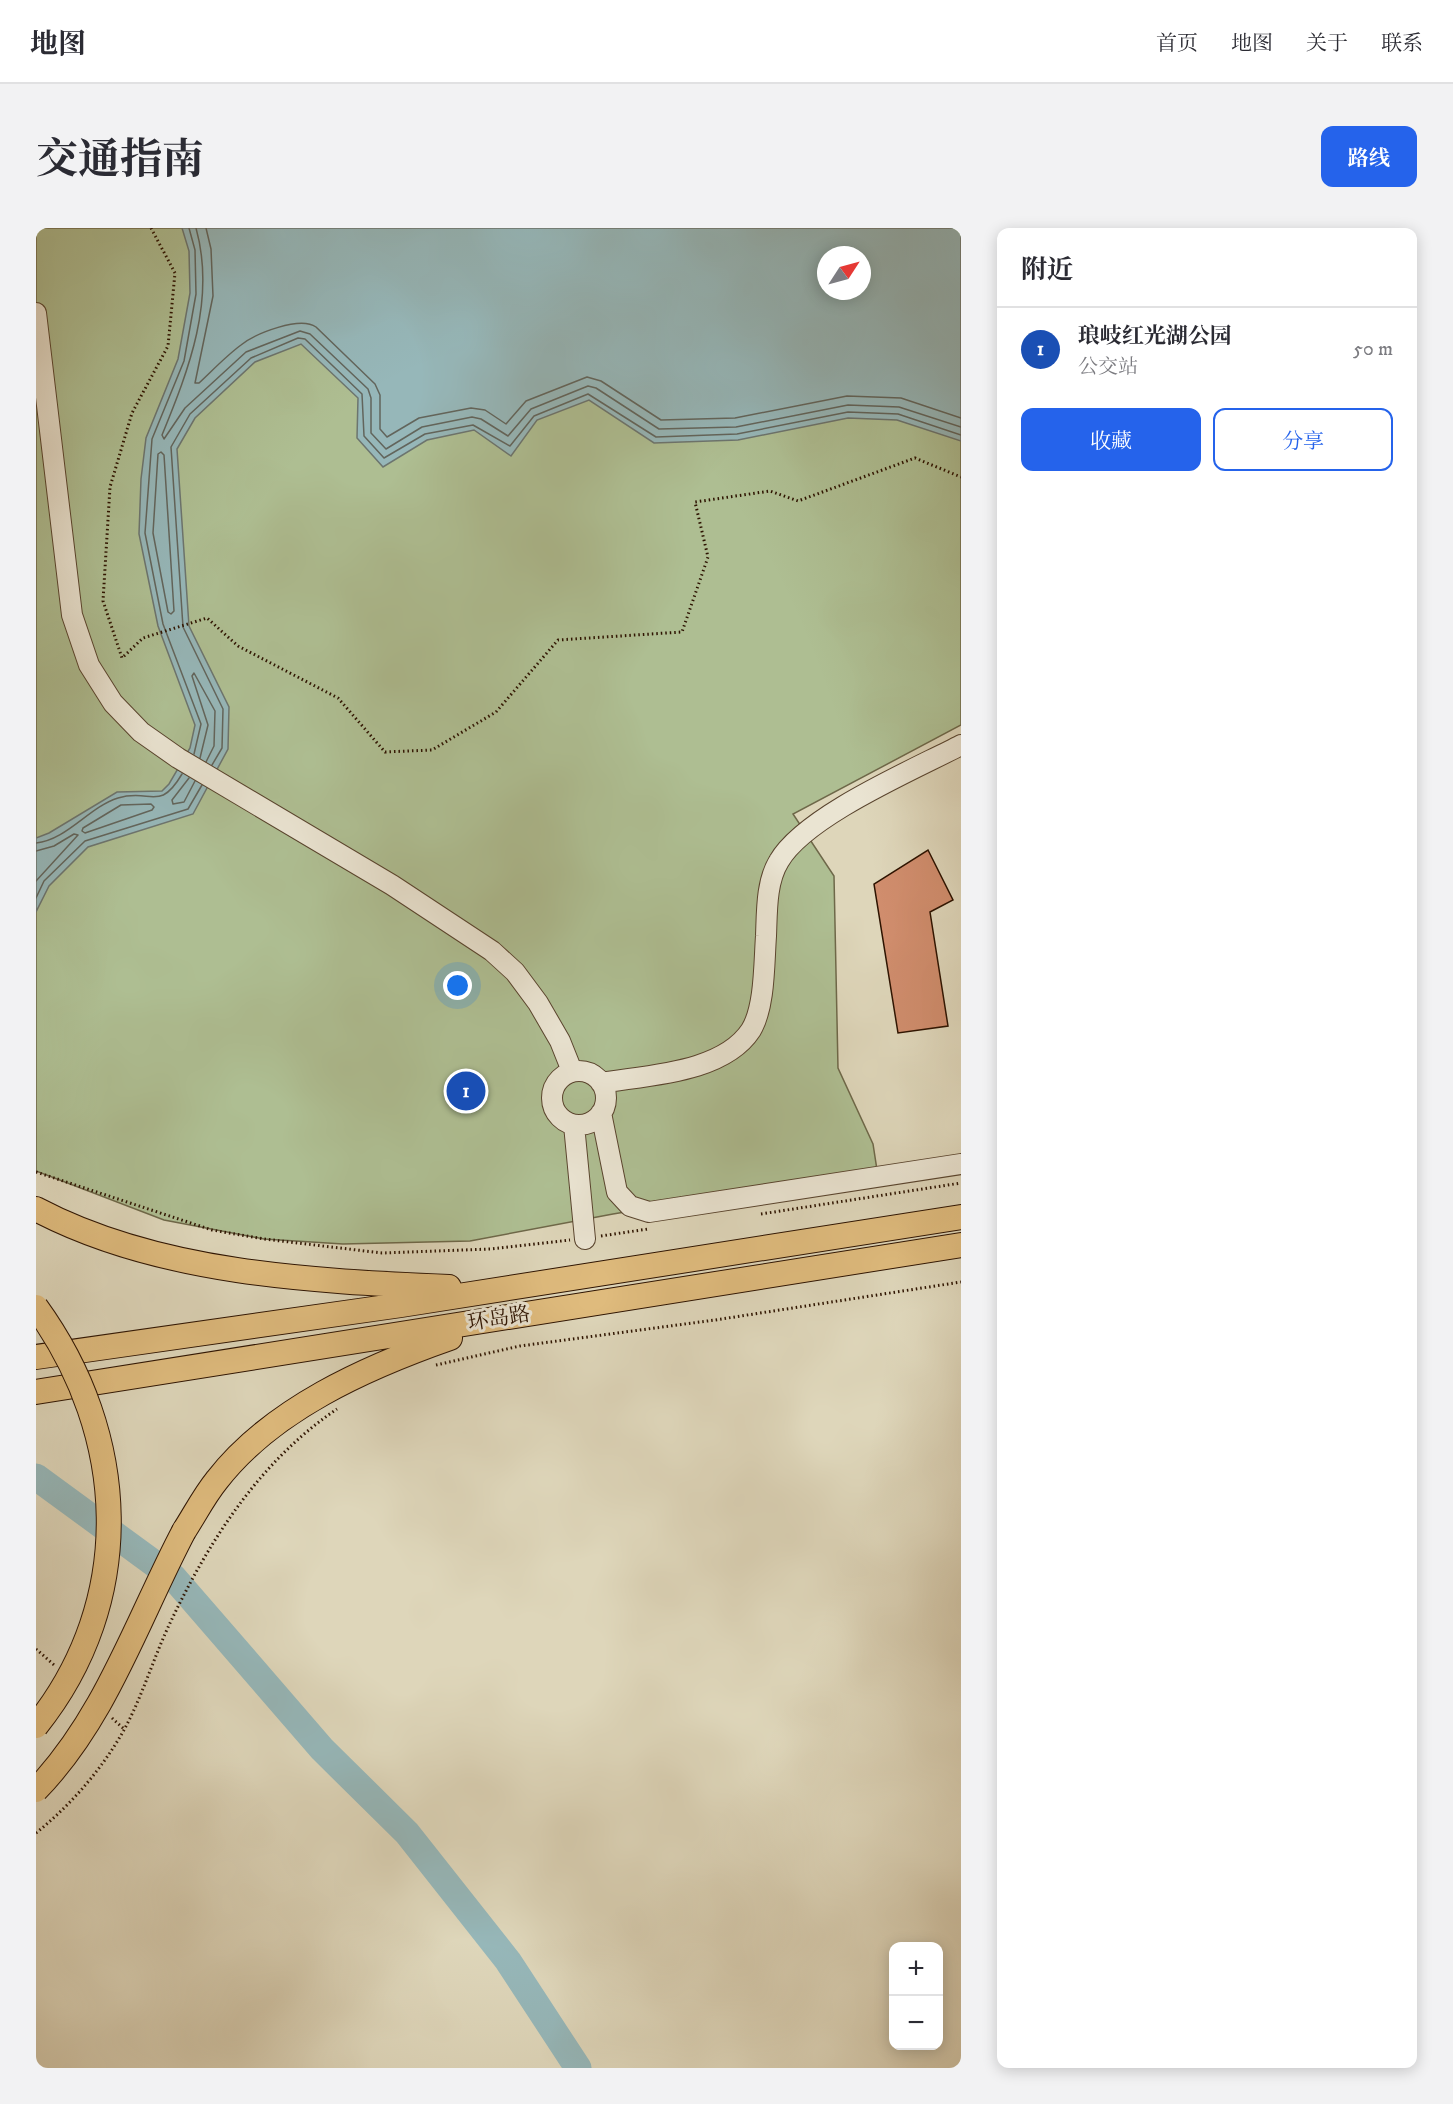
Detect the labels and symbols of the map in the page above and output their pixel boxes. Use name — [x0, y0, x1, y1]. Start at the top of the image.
north arrow — [817, 246, 871, 300]
your location — [443, 971, 472, 1000]
pin: 1 — [446, 1068, 486, 1114]
street label: 环岛路 — [466, 1301, 532, 1337]

